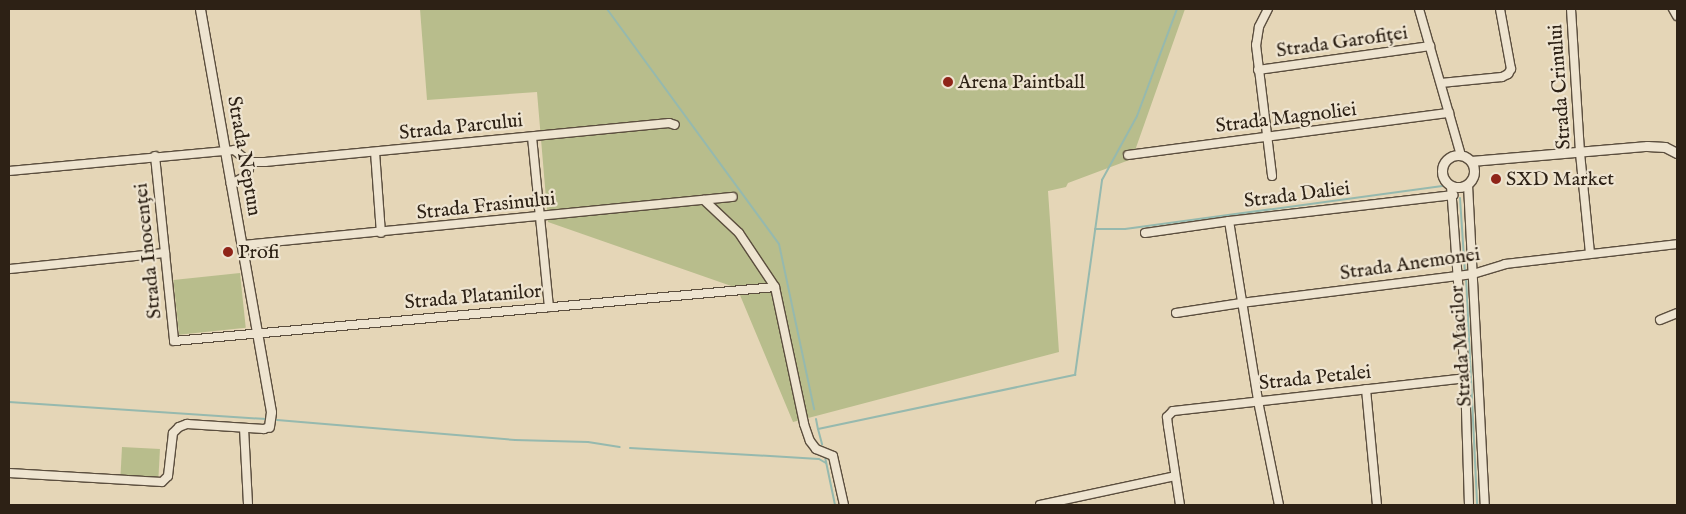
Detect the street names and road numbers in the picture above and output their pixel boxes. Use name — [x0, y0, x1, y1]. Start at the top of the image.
street label: Strada Garofiței — [1275, 21, 1409, 63]
street label: Strada Crinului — [1544, 23, 1576, 151]
street label: Strada Neptun — [222, 94, 266, 218]
street label: Strada Magnoliei — [1214, 97, 1358, 139]
street label: Strada Parcului — [398, 109, 524, 145]
street label: Strada Daliei — [1243, 177, 1351, 213]
street label: Strada Inocenței — [129, 182, 167, 320]
street label: Strada Frasinului — [415, 187, 557, 225]
street label: Strada Anemonei — [1338, 242, 1482, 286]
street label: Strada Platanilor — [404, 279, 542, 315]
street label: Strada Macilor — [1445, 285, 1477, 407]
street label: Strada Petalei — [1258, 360, 1372, 396]

